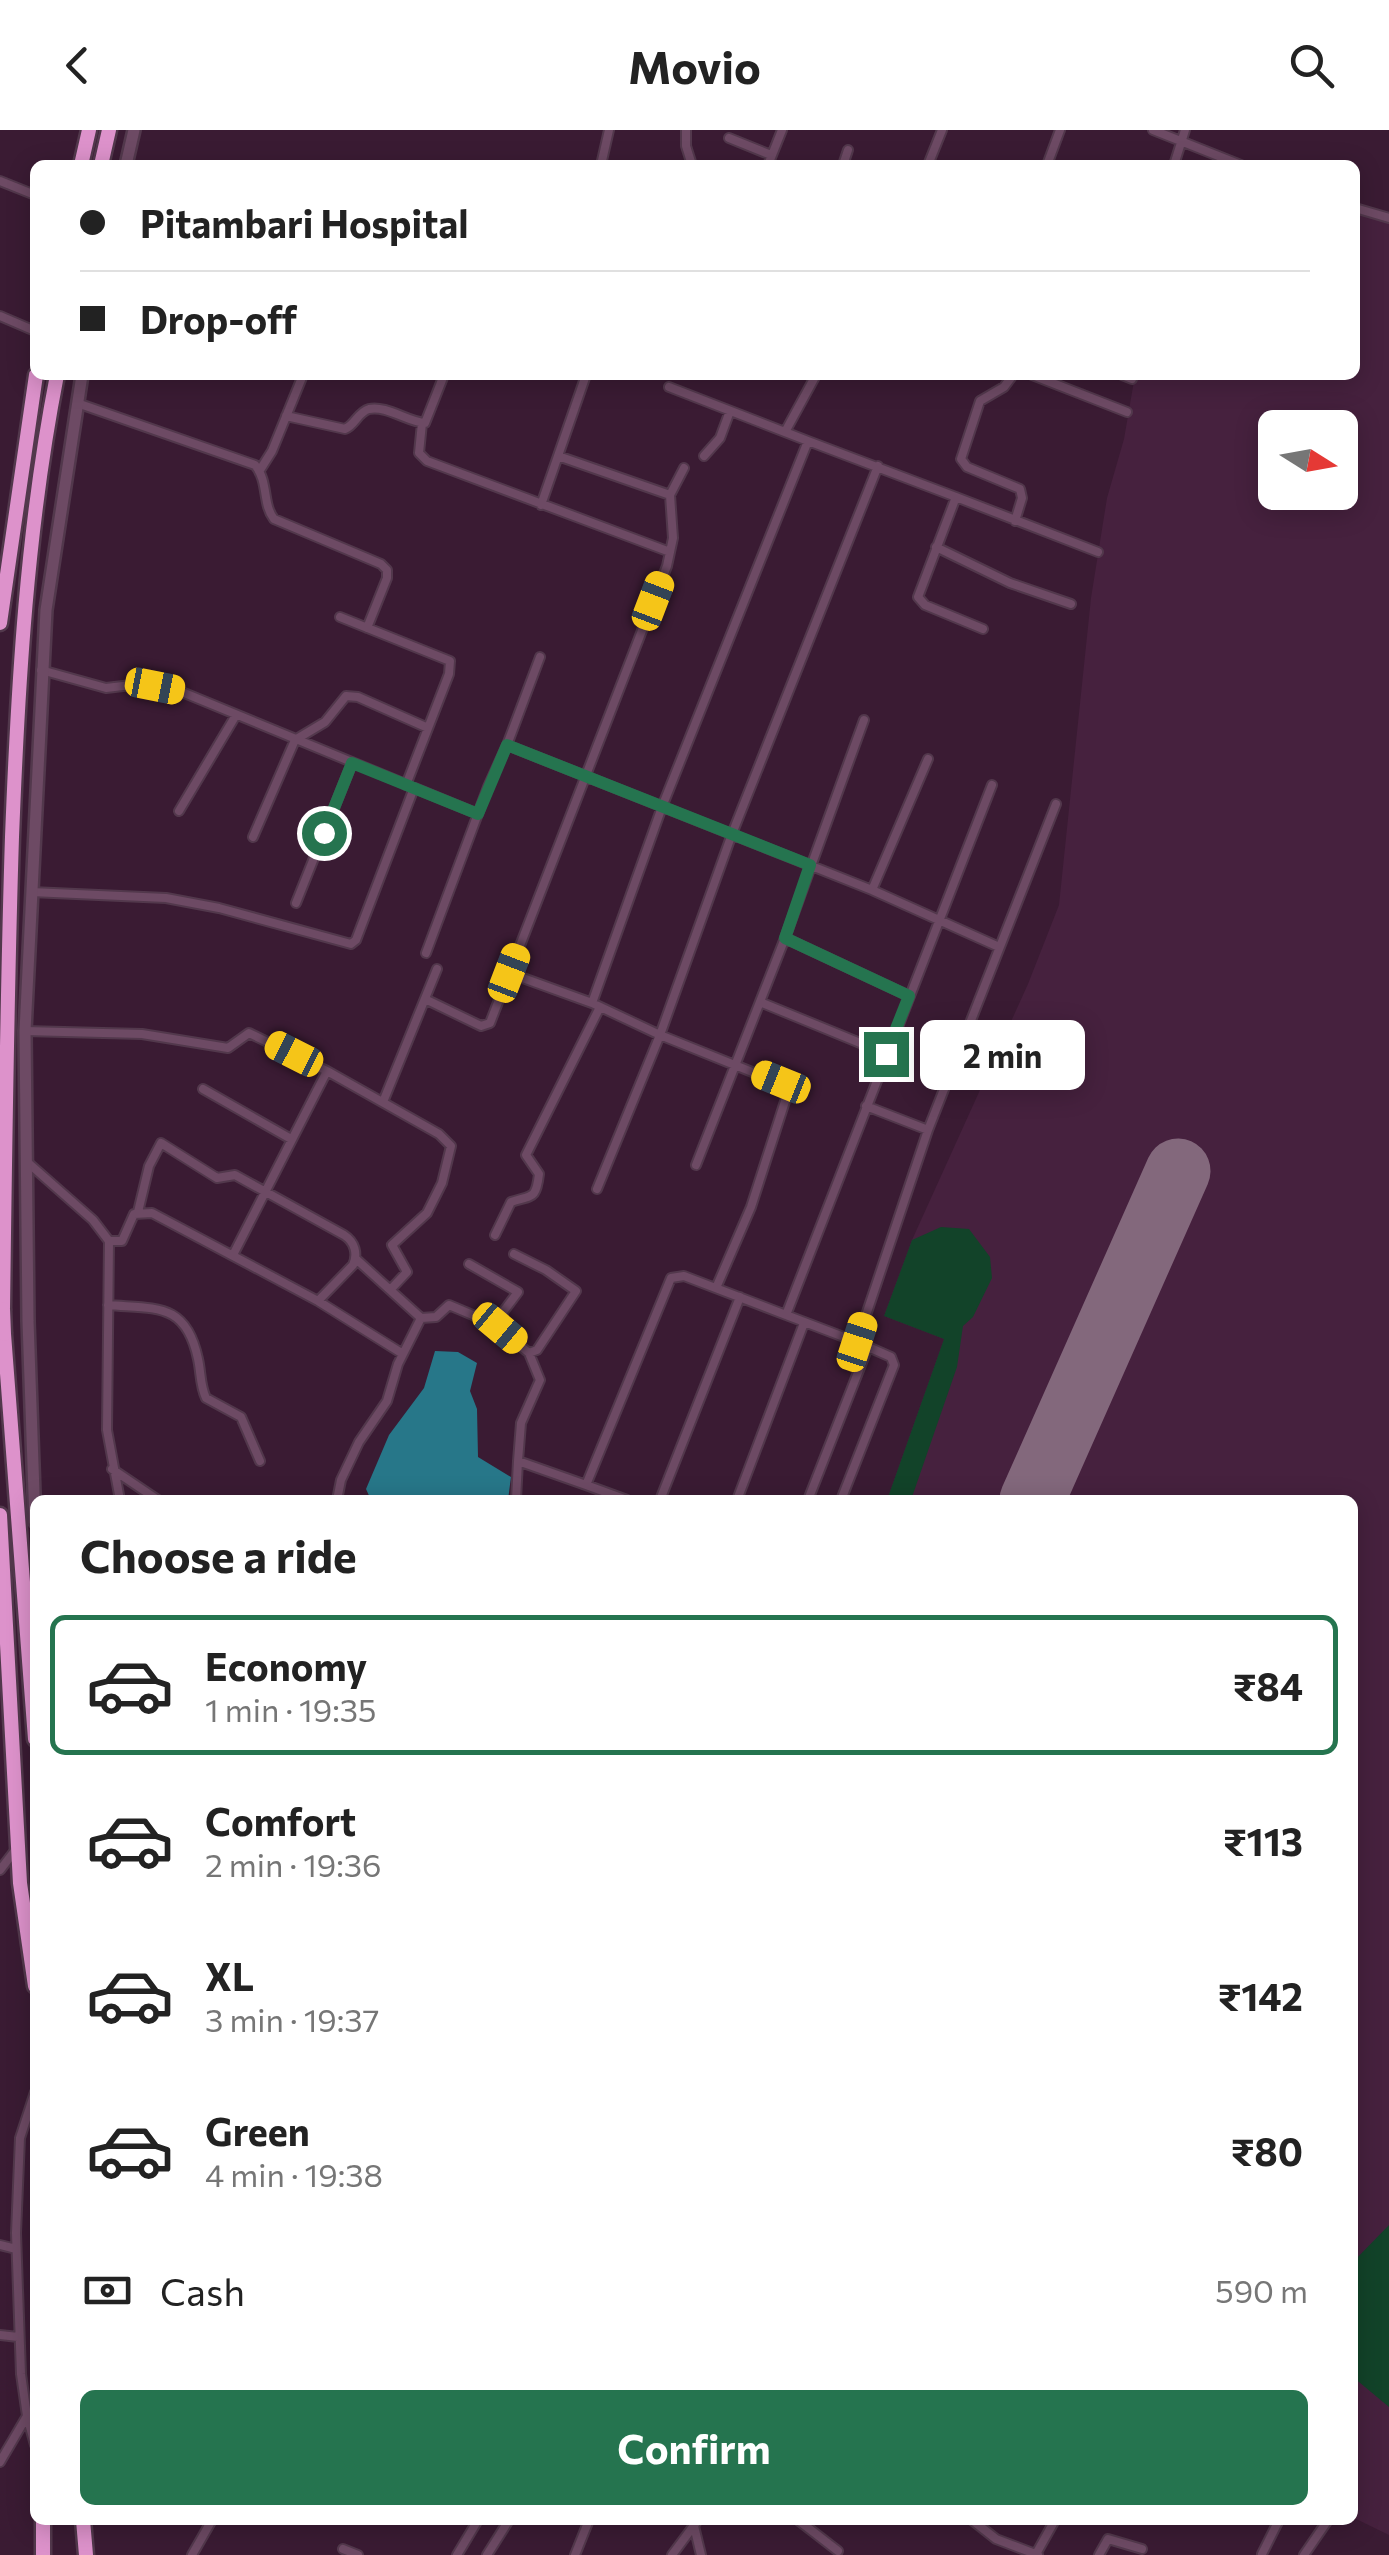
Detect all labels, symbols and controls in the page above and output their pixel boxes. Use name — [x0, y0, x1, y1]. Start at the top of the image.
icon: back — [50, 38, 105, 93]
text: Movio — [628, 38, 761, 93]
icon: search — [1284, 38, 1339, 93]
text: Pitambari Hospital — [140, 199, 469, 246]
text: Drop-off — [140, 295, 297, 342]
north arrow — [1258, 410, 1358, 510]
map controls — [1258, 410, 1358, 510]
car — [628, 568, 678, 634]
car — [123, 666, 187, 706]
route start — [302, 811, 347, 856]
car — [484, 940, 534, 1006]
callout: 2 min — [921, 1019, 1086, 1089]
car — [260, 1027, 328, 1081]
route end — [864, 1032, 909, 1077]
text: 2 min — [963, 1035, 1042, 1075]
car — [748, 1057, 814, 1107]
car — [467, 1297, 533, 1359]
car — [833, 1309, 881, 1375]
text: Choose a ride — [80, 1527, 357, 1582]
icon: car — [85, 1640, 175, 1730]
text: Economy — [205, 1642, 367, 1689]
text: ₹84 — [1233, 1662, 1303, 1709]
text: 1 min · 19:35 — [205, 1689, 376, 1729]
icon: car — [85, 1795, 175, 1885]
text: Comfort — [205, 1797, 356, 1844]
text: ₹113 — [1223, 1817, 1303, 1864]
text: 2 min · 19:36 — [205, 1844, 382, 1884]
icon: car — [85, 1950, 175, 2040]
text: XL — [205, 1952, 254, 1999]
text: ₹142 — [1218, 1972, 1303, 2019]
text: 3 min · 19:37 — [205, 1999, 379, 2039]
icon: car — [85, 2105, 175, 2195]
text: Green — [205, 2107, 310, 2154]
text: ₹80 — [1231, 2127, 1303, 2174]
text: 4 min · 19:38 — [205, 2154, 383, 2194]
icon: cash — [80, 2263, 135, 2318]
text: Cash — [160, 2267, 245, 2314]
text: 590 m — [1215, 2270, 1308, 2310]
button: Confirm — [80, 2390, 1308, 2505]

